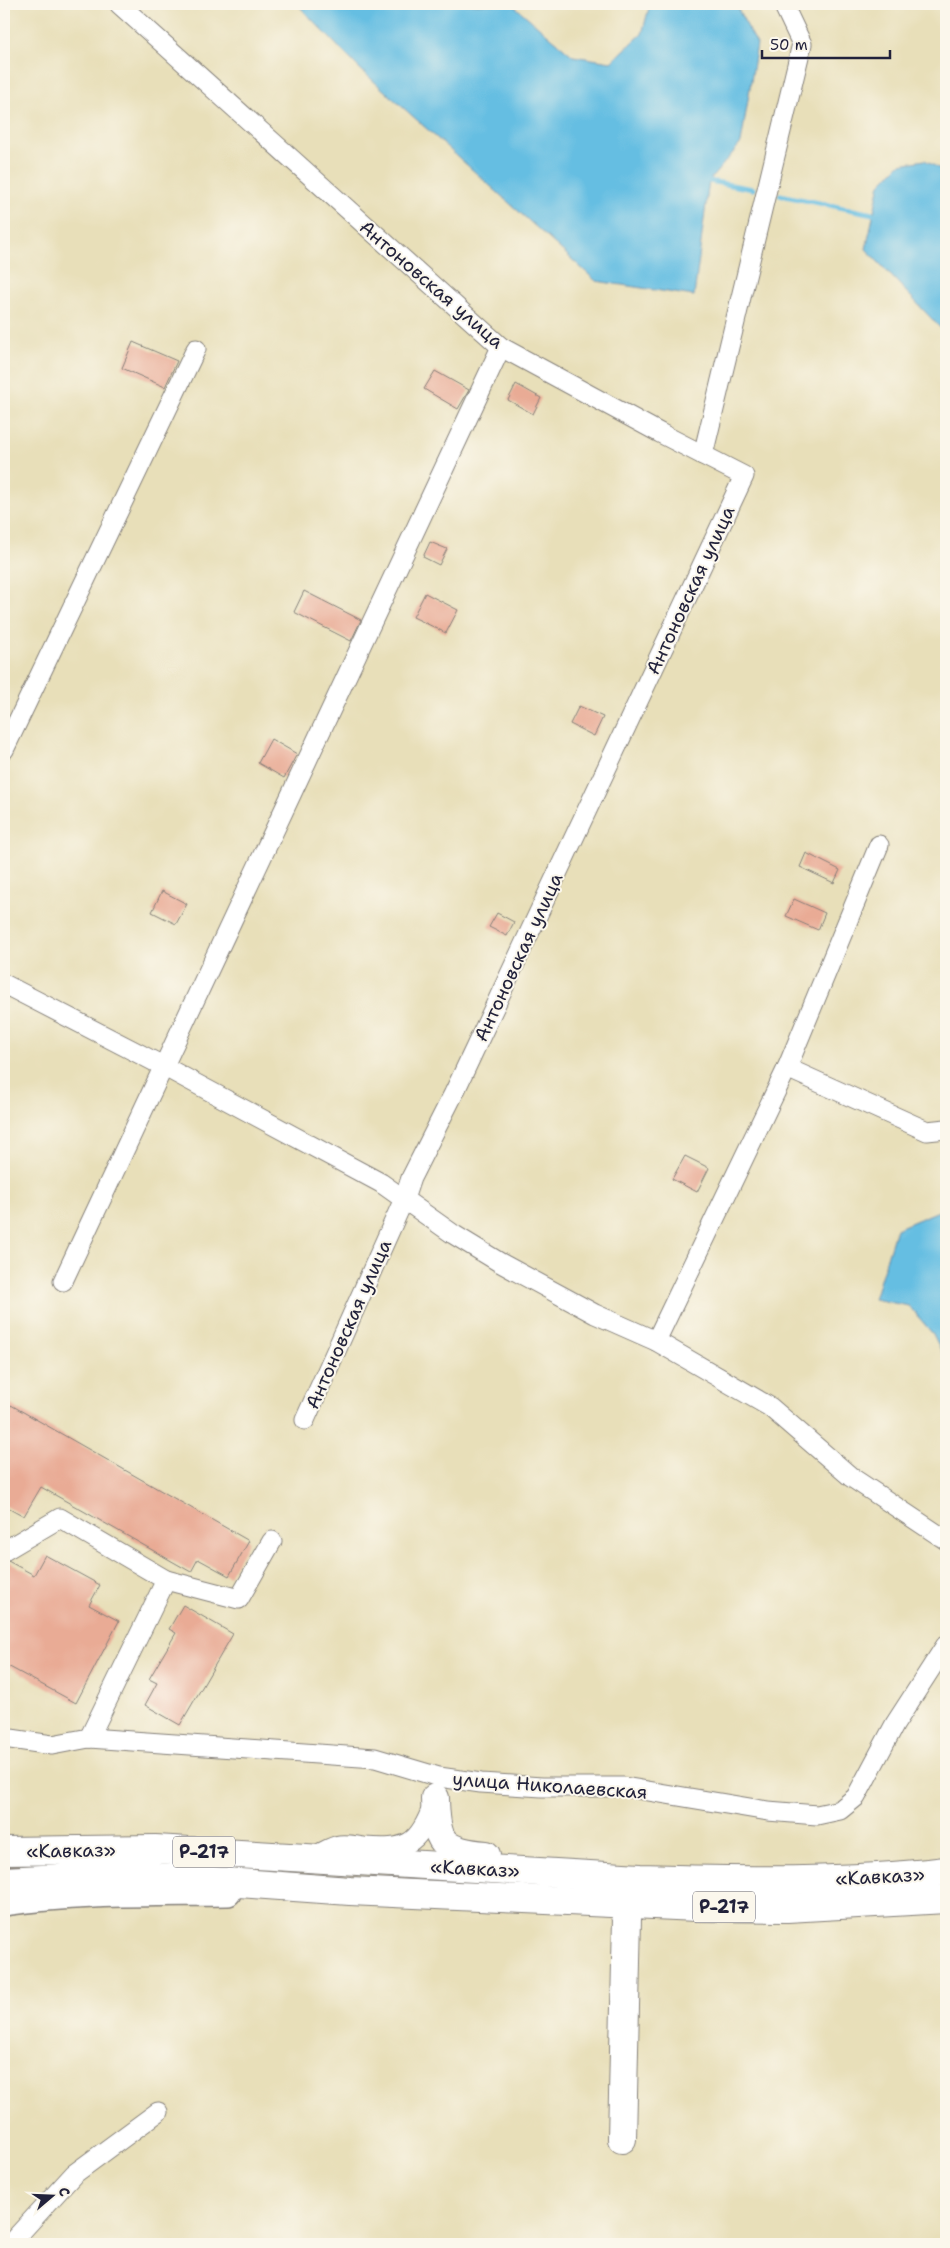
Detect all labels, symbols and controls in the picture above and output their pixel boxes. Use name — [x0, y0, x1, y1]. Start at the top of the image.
scale bar — [762, 28, 890, 60]
text: 50 m — [770, 35, 808, 55]
street label: Антоновская улица — [354, 215, 509, 354]
street label: Антоновская улица — [640, 502, 741, 679]
street label: Антоновская улица — [468, 869, 569, 1046]
street label: Антоновская улица — [300, 1235, 397, 1413]
street label: улица Николаевская — [452, 1766, 648, 1805]
road number: Р-217 — [173, 1836, 235, 1868]
street label: «Кавказ» — [26, 1837, 116, 1864]
street label: «Кавказ» — [430, 1854, 520, 1883]
street label: «Кавказ» — [835, 1862, 925, 1891]
road number: Р-217 — [693, 1891, 755, 1922]
north arrow — [28, 2170, 78, 2220]
text: С — [54, 2185, 74, 2199]

